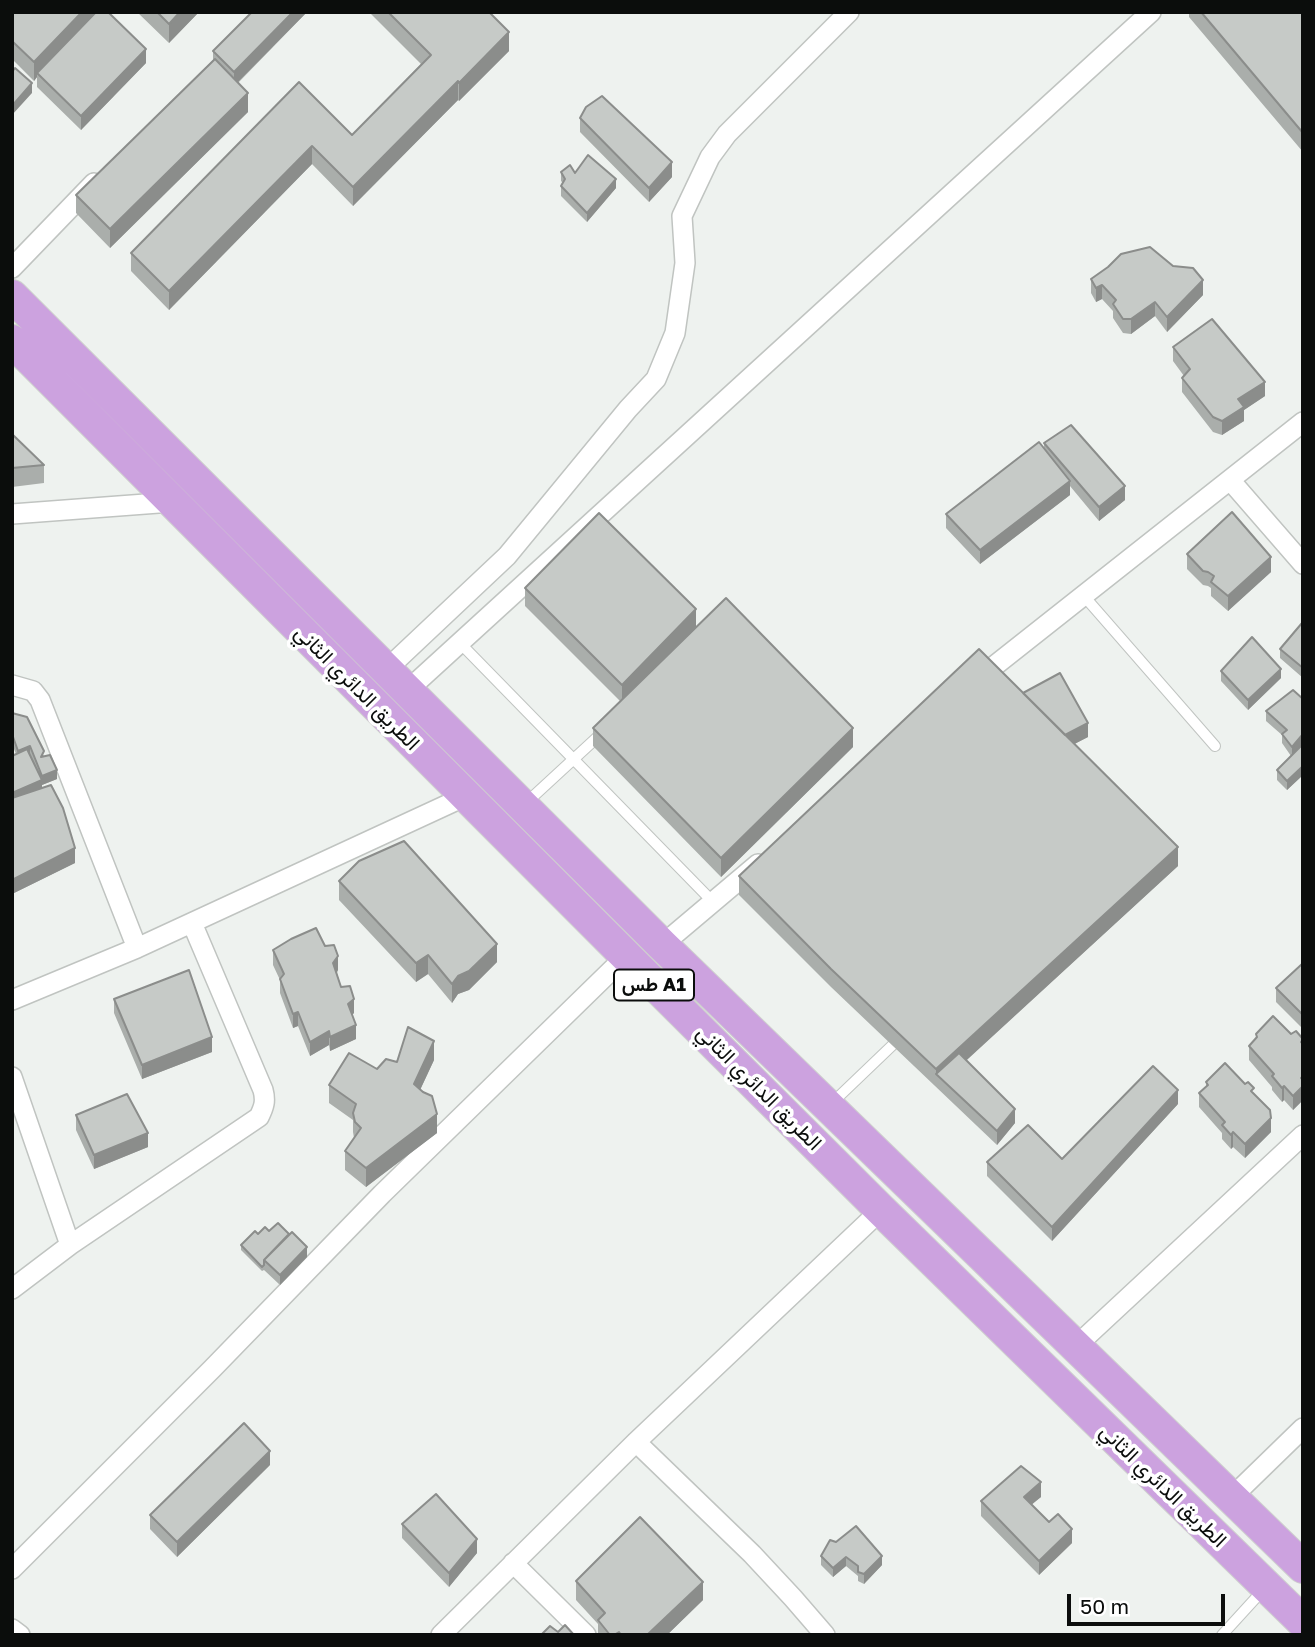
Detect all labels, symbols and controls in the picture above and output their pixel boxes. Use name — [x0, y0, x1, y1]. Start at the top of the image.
street label: الطريق الدائري الثاني — [289, 620, 425, 756]
road number: طس A1 — [614, 970, 694, 1001]
street label: الطريق الدائري الثاني — [691, 1020, 827, 1156]
street label: الطريق الدائري الثاني — [1094, 1419, 1232, 1553]
scale bar — [1070, 1580, 1228, 1624]
text: 50 m — [1080, 1593, 1129, 1619]

